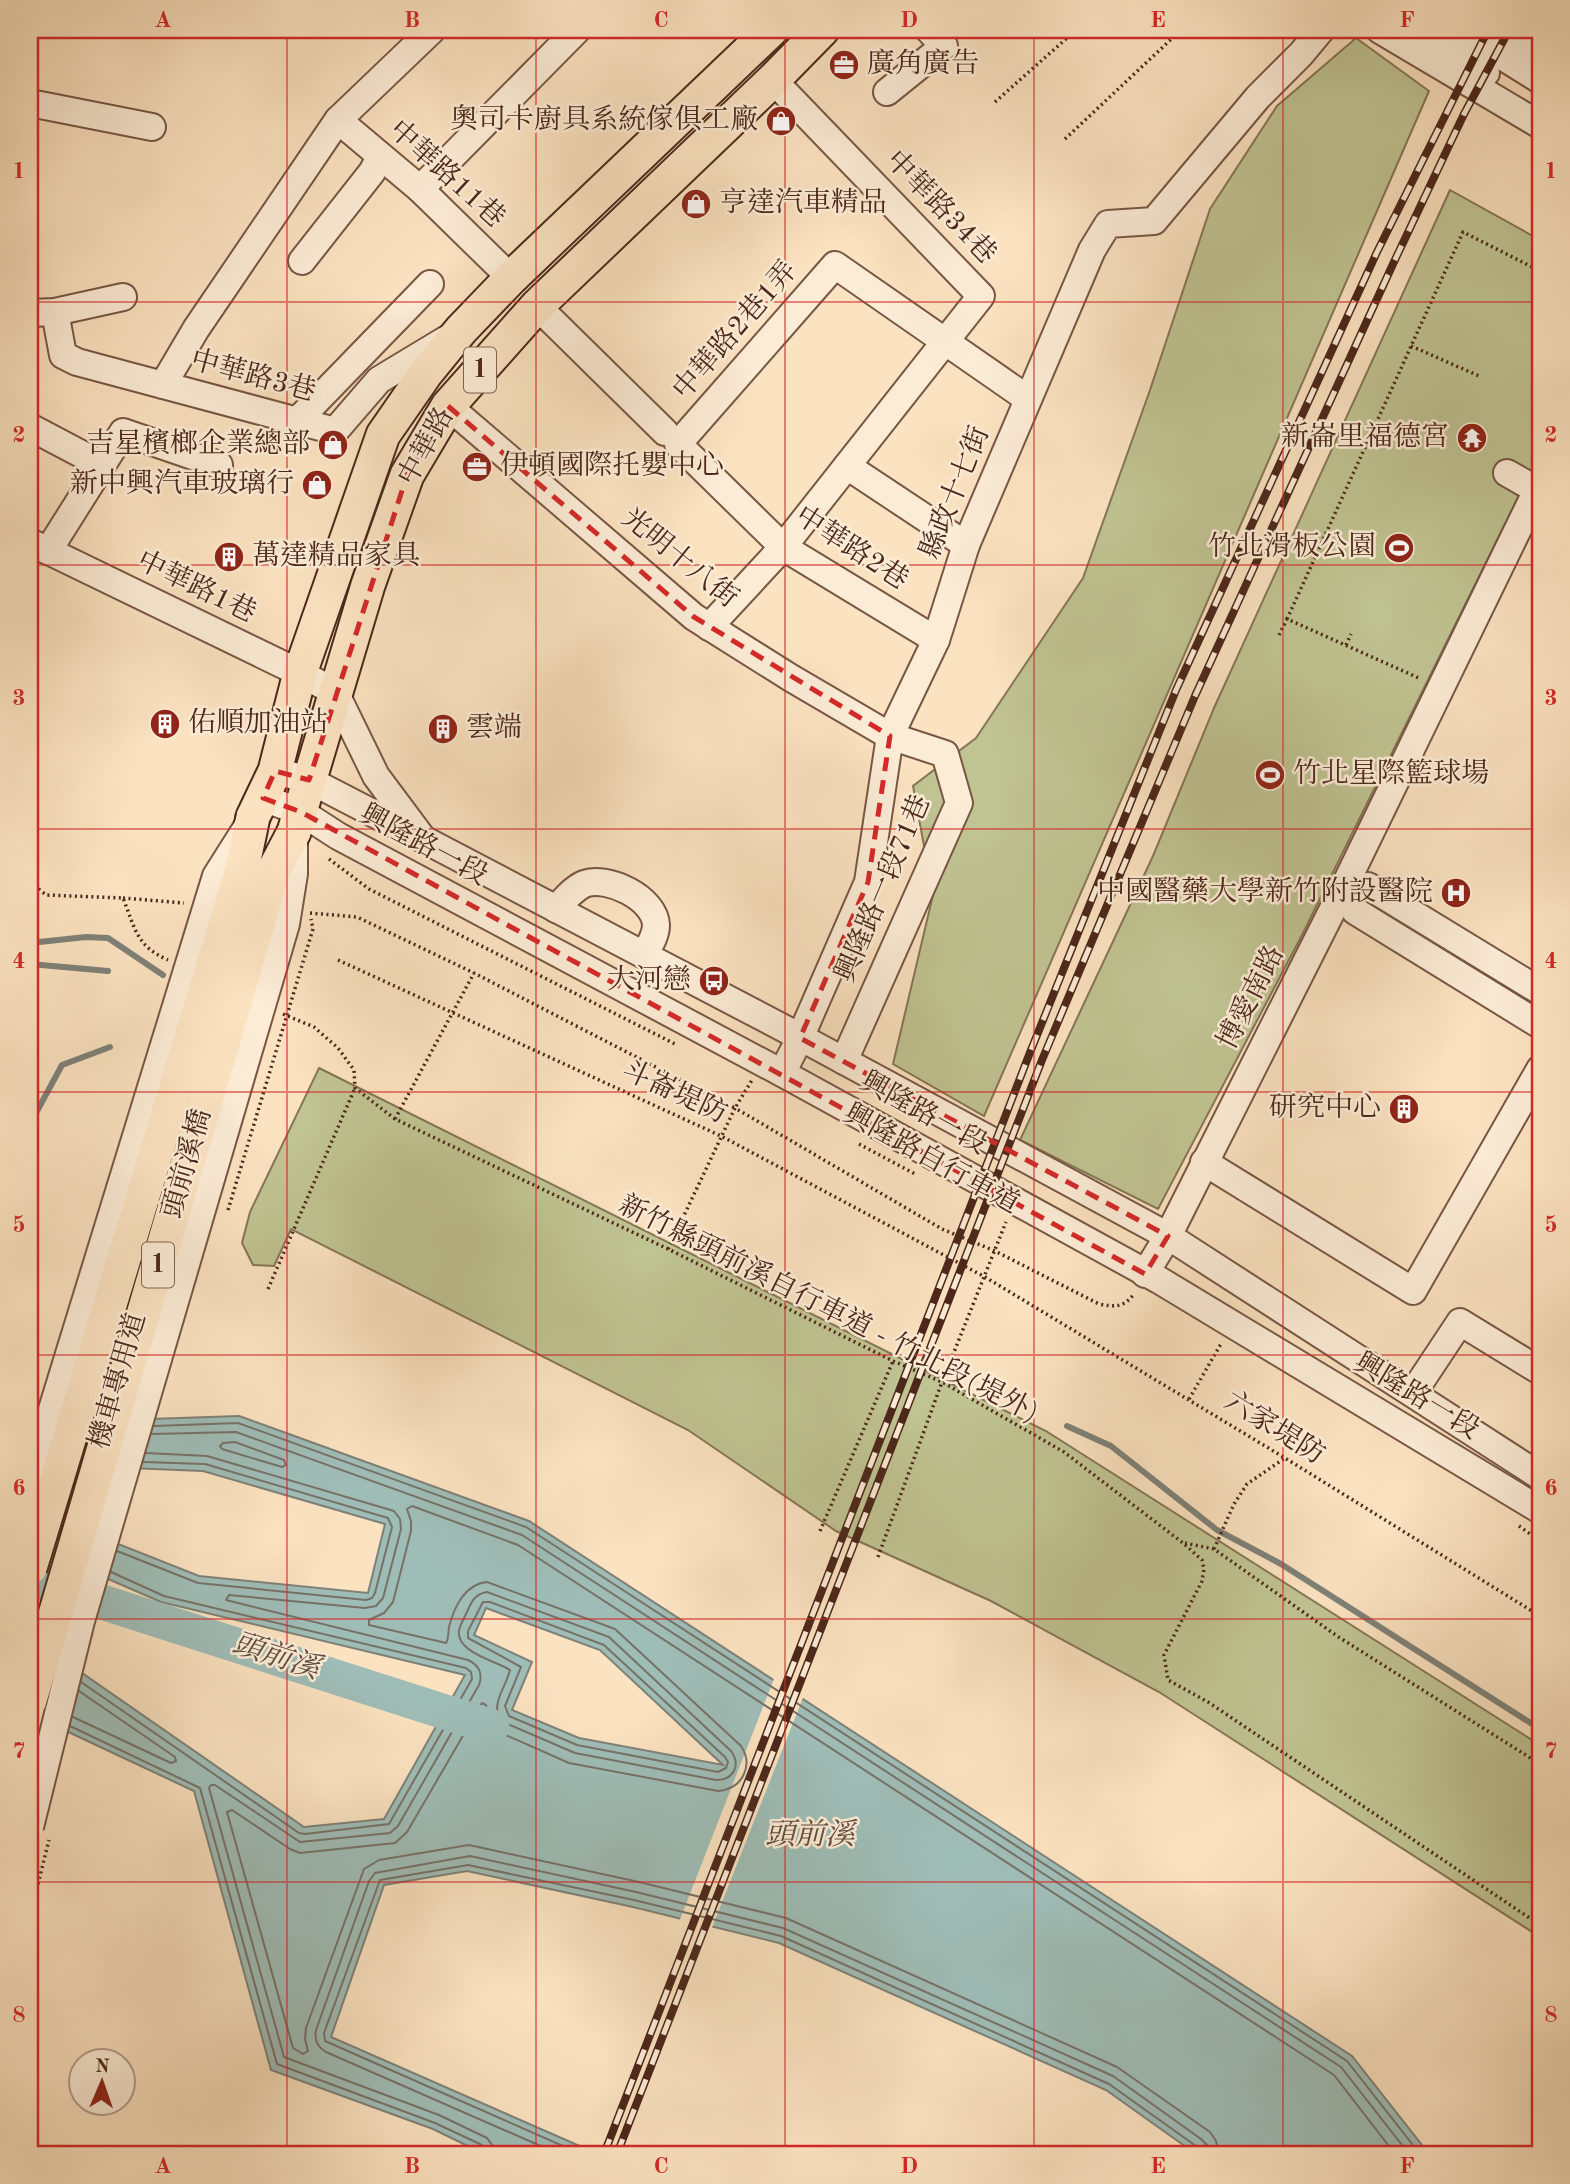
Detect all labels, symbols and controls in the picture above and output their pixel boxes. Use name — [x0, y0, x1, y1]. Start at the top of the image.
text: A — [154, 9, 172, 32]
text: B — [404, 9, 420, 32]
text: C — [653, 9, 669, 32]
text: D — [900, 9, 918, 32]
text: E — [1150, 9, 1166, 32]
text: F — [1399, 9, 1415, 32]
office icon: 廣角廣告 — [827, 48, 861, 82]
place label: 廣角廣告 — [867, 48, 979, 79]
place label: 奧司卡廚具系統傢俱工廠 — [450, 104, 758, 135]
shop icon: 奧司卡廚具系統傢俱工廠 — [764, 104, 798, 138]
street label: 中華路11巷 — [383, 114, 511, 234]
street label: 中華路34巷 — [880, 144, 1002, 270]
text: 1 — [12, 160, 26, 183]
text: 1 — [1544, 160, 1558, 183]
shop icon: 亨達汽車精品 — [679, 187, 713, 221]
place label: 亨達汽車精品 — [719, 187, 887, 218]
street label: 中華路2巷1弄 — [667, 255, 803, 405]
street label: 中華路3巷 — [187, 344, 319, 407]
road number: 1 — [464, 348, 496, 392]
street label: 中華路 — [392, 402, 460, 491]
place label: 新崙里福德宮 — [1281, 421, 1449, 452]
temple icon: 新崙里福德宮 — [1455, 421, 1489, 455]
street label: 縣政十七街 — [914, 422, 995, 563]
text: 2 — [12, 424, 26, 447]
text: 2 — [1544, 424, 1558, 447]
place label: 吉星檳榔企業總部 — [86, 428, 310, 459]
shop icon: 吉星檳榔企業總部 — [316, 428, 350, 462]
office icon: 伊頓國際托嬰中心 — [460, 450, 494, 484]
place label: 伊頓國際托嬰中心 — [500, 450, 724, 481]
place label: 新中興汽車玻璃行 — [70, 468, 294, 499]
shop icon: 新中興汽車玻璃行 — [300, 468, 334, 502]
street label: 中華路2巷 — [790, 500, 914, 596]
street label: 光明十八街 — [616, 502, 744, 614]
place label: 竹北滑板公園 — [1208, 531, 1376, 562]
sports icon: 竹北滑板公園 — [1382, 531, 1416, 565]
building icon: 萬達精品家具 — [212, 540, 246, 574]
place label: 萬達精品家具 — [252, 540, 420, 571]
street label: 中華路1巷 — [132, 545, 261, 629]
text: 3 — [12, 687, 26, 710]
text: 3 — [1544, 687, 1558, 710]
building icon: 佑順加油站 — [148, 707, 182, 741]
place label: 佑順加油站 — [188, 707, 328, 738]
building icon: 雲端 — [426, 712, 460, 746]
place label: 雲端 — [466, 712, 522, 743]
sports icon: 竹北星際籃球場 — [1253, 758, 1287, 792]
place label: 竹北星際籃球場 — [1293, 758, 1489, 789]
street label: 興隆路一段71巷 — [829, 790, 936, 987]
street label: 興隆路一段 — [355, 798, 493, 891]
place label: 中國醫藥大學新竹附設醫院 — [1097, 876, 1433, 907]
hospital icon: 中國醫藥大學新竹附設醫院 — [1439, 876, 1473, 910]
street label: 博愛南路 — [1211, 940, 1290, 1054]
text: 4 — [12, 950, 26, 973]
text: 4 — [1544, 950, 1558, 973]
place label: 大河戀 — [607, 964, 691, 995]
bus stop icon: 大河戀 — [697, 964, 731, 998]
street label: 斗崙堤防 — [617, 1054, 732, 1129]
street label: 興隆路一段 — [855, 1065, 992, 1160]
place label: 研究中心 — [1269, 1092, 1381, 1123]
building icon: 研究中心 — [1387, 1092, 1421, 1126]
street label: 興隆路自行車道 — [838, 1098, 1025, 1220]
street label: 頭前溪橋 — [156, 1105, 217, 1222]
street label: 新竹縣頭前溪自行車道 - 竹北段(堤外) — [614, 1189, 1044, 1428]
text: 5 — [12, 1214, 26, 1237]
text: 5 — [1544, 1214, 1558, 1237]
road number: 1 — [142, 1242, 174, 1288]
street label: 機車專用道 — [83, 1309, 152, 1452]
street label: 興隆路一段 — [1349, 1346, 1485, 1445]
street label: 六家堤防 — [1219, 1385, 1331, 1471]
text: 6 — [12, 1477, 26, 1500]
text: 6 — [1544, 1477, 1558, 1500]
water label: 頭前溪 — [229, 1626, 327, 1686]
text: 7 — [12, 1740, 26, 1763]
text: 7 — [1544, 1740, 1558, 1763]
water label: 頭前溪 — [765, 1818, 858, 1851]
text: 8 — [12, 2004, 26, 2027]
text: 8 — [1544, 2004, 1558, 2027]
north arrow — [66, 2048, 136, 2118]
text: N — [95, 2058, 111, 2077]
text: A — [154, 2155, 172, 2178]
text: B — [404, 2155, 420, 2178]
text: C — [653, 2155, 669, 2178]
text: D — [900, 2155, 918, 2178]
text: E — [1150, 2155, 1166, 2178]
text: F — [1399, 2155, 1415, 2178]

